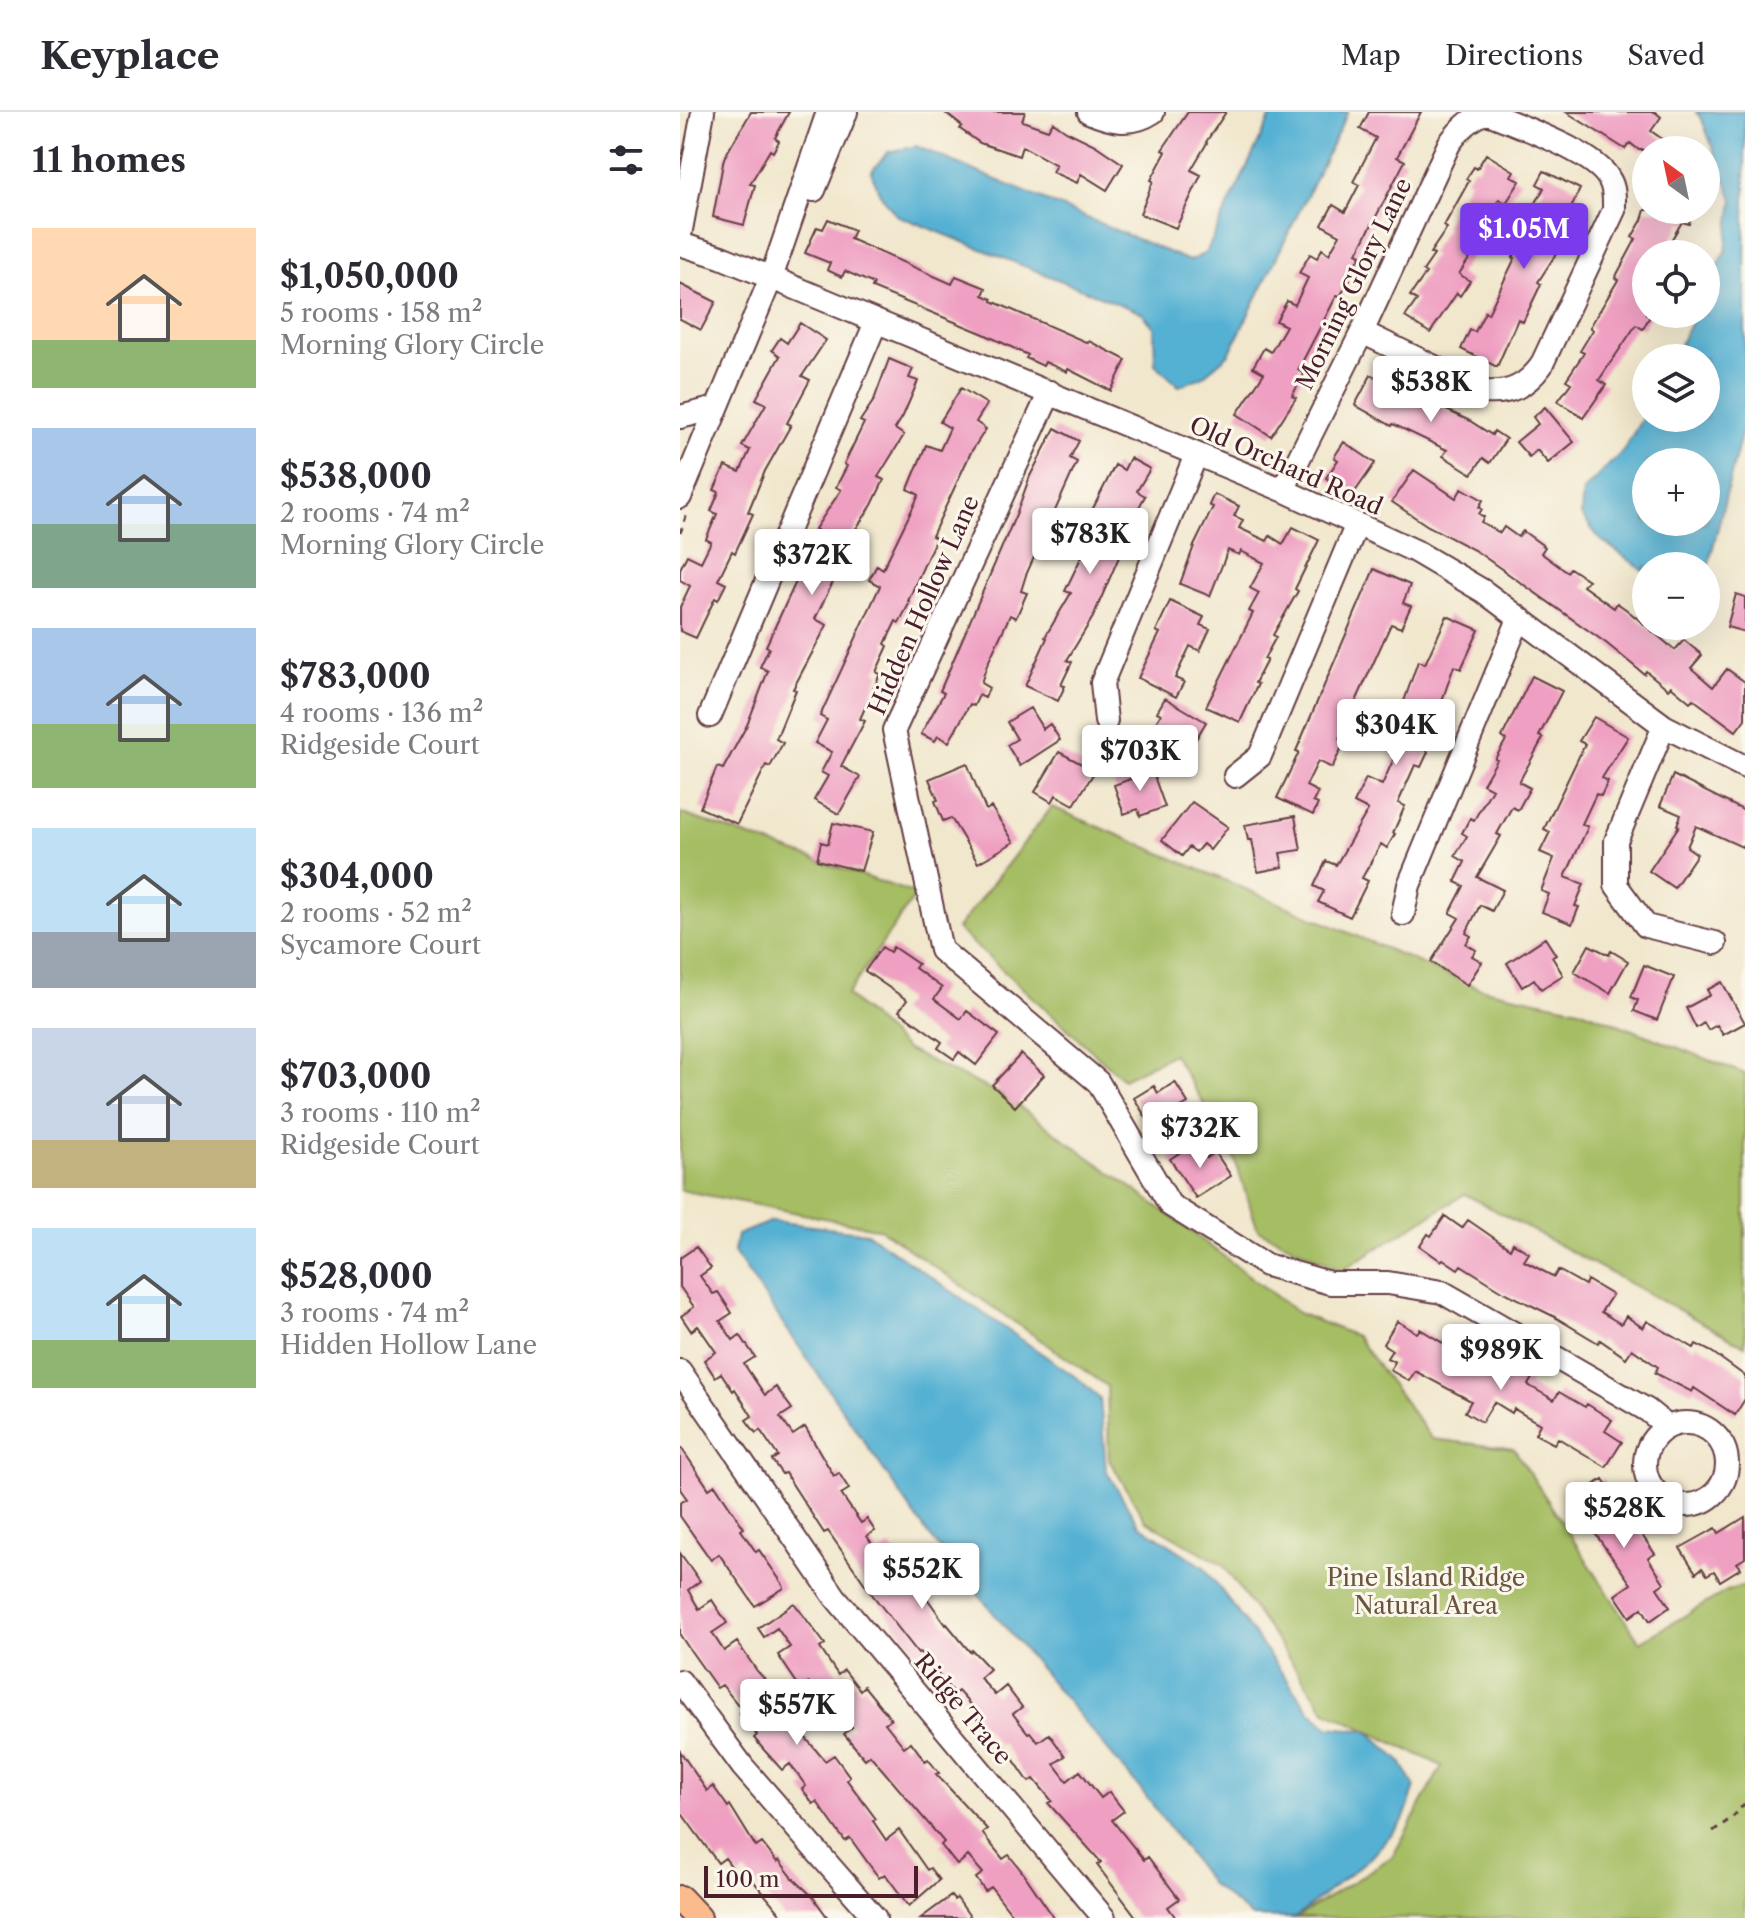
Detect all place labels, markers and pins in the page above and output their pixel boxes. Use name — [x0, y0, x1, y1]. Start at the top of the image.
pin: $1.05M — [1459, 203, 1589, 271]
pin: $538K — [1375, 356, 1487, 424]
pin: $783K — [1034, 508, 1146, 576]
pin: $372K — [756, 529, 868, 597]
pin: $304K — [1340, 699, 1452, 767]
pin: $703K — [1084, 725, 1196, 793]
pin: $732K — [1144, 1102, 1256, 1170]
pin: $989K — [1445, 1324, 1557, 1392]
pin: $528K — [1568, 1482, 1680, 1550]
pin: $552K — [866, 1543, 978, 1611]
pin: $557K — [741, 1679, 853, 1747]

